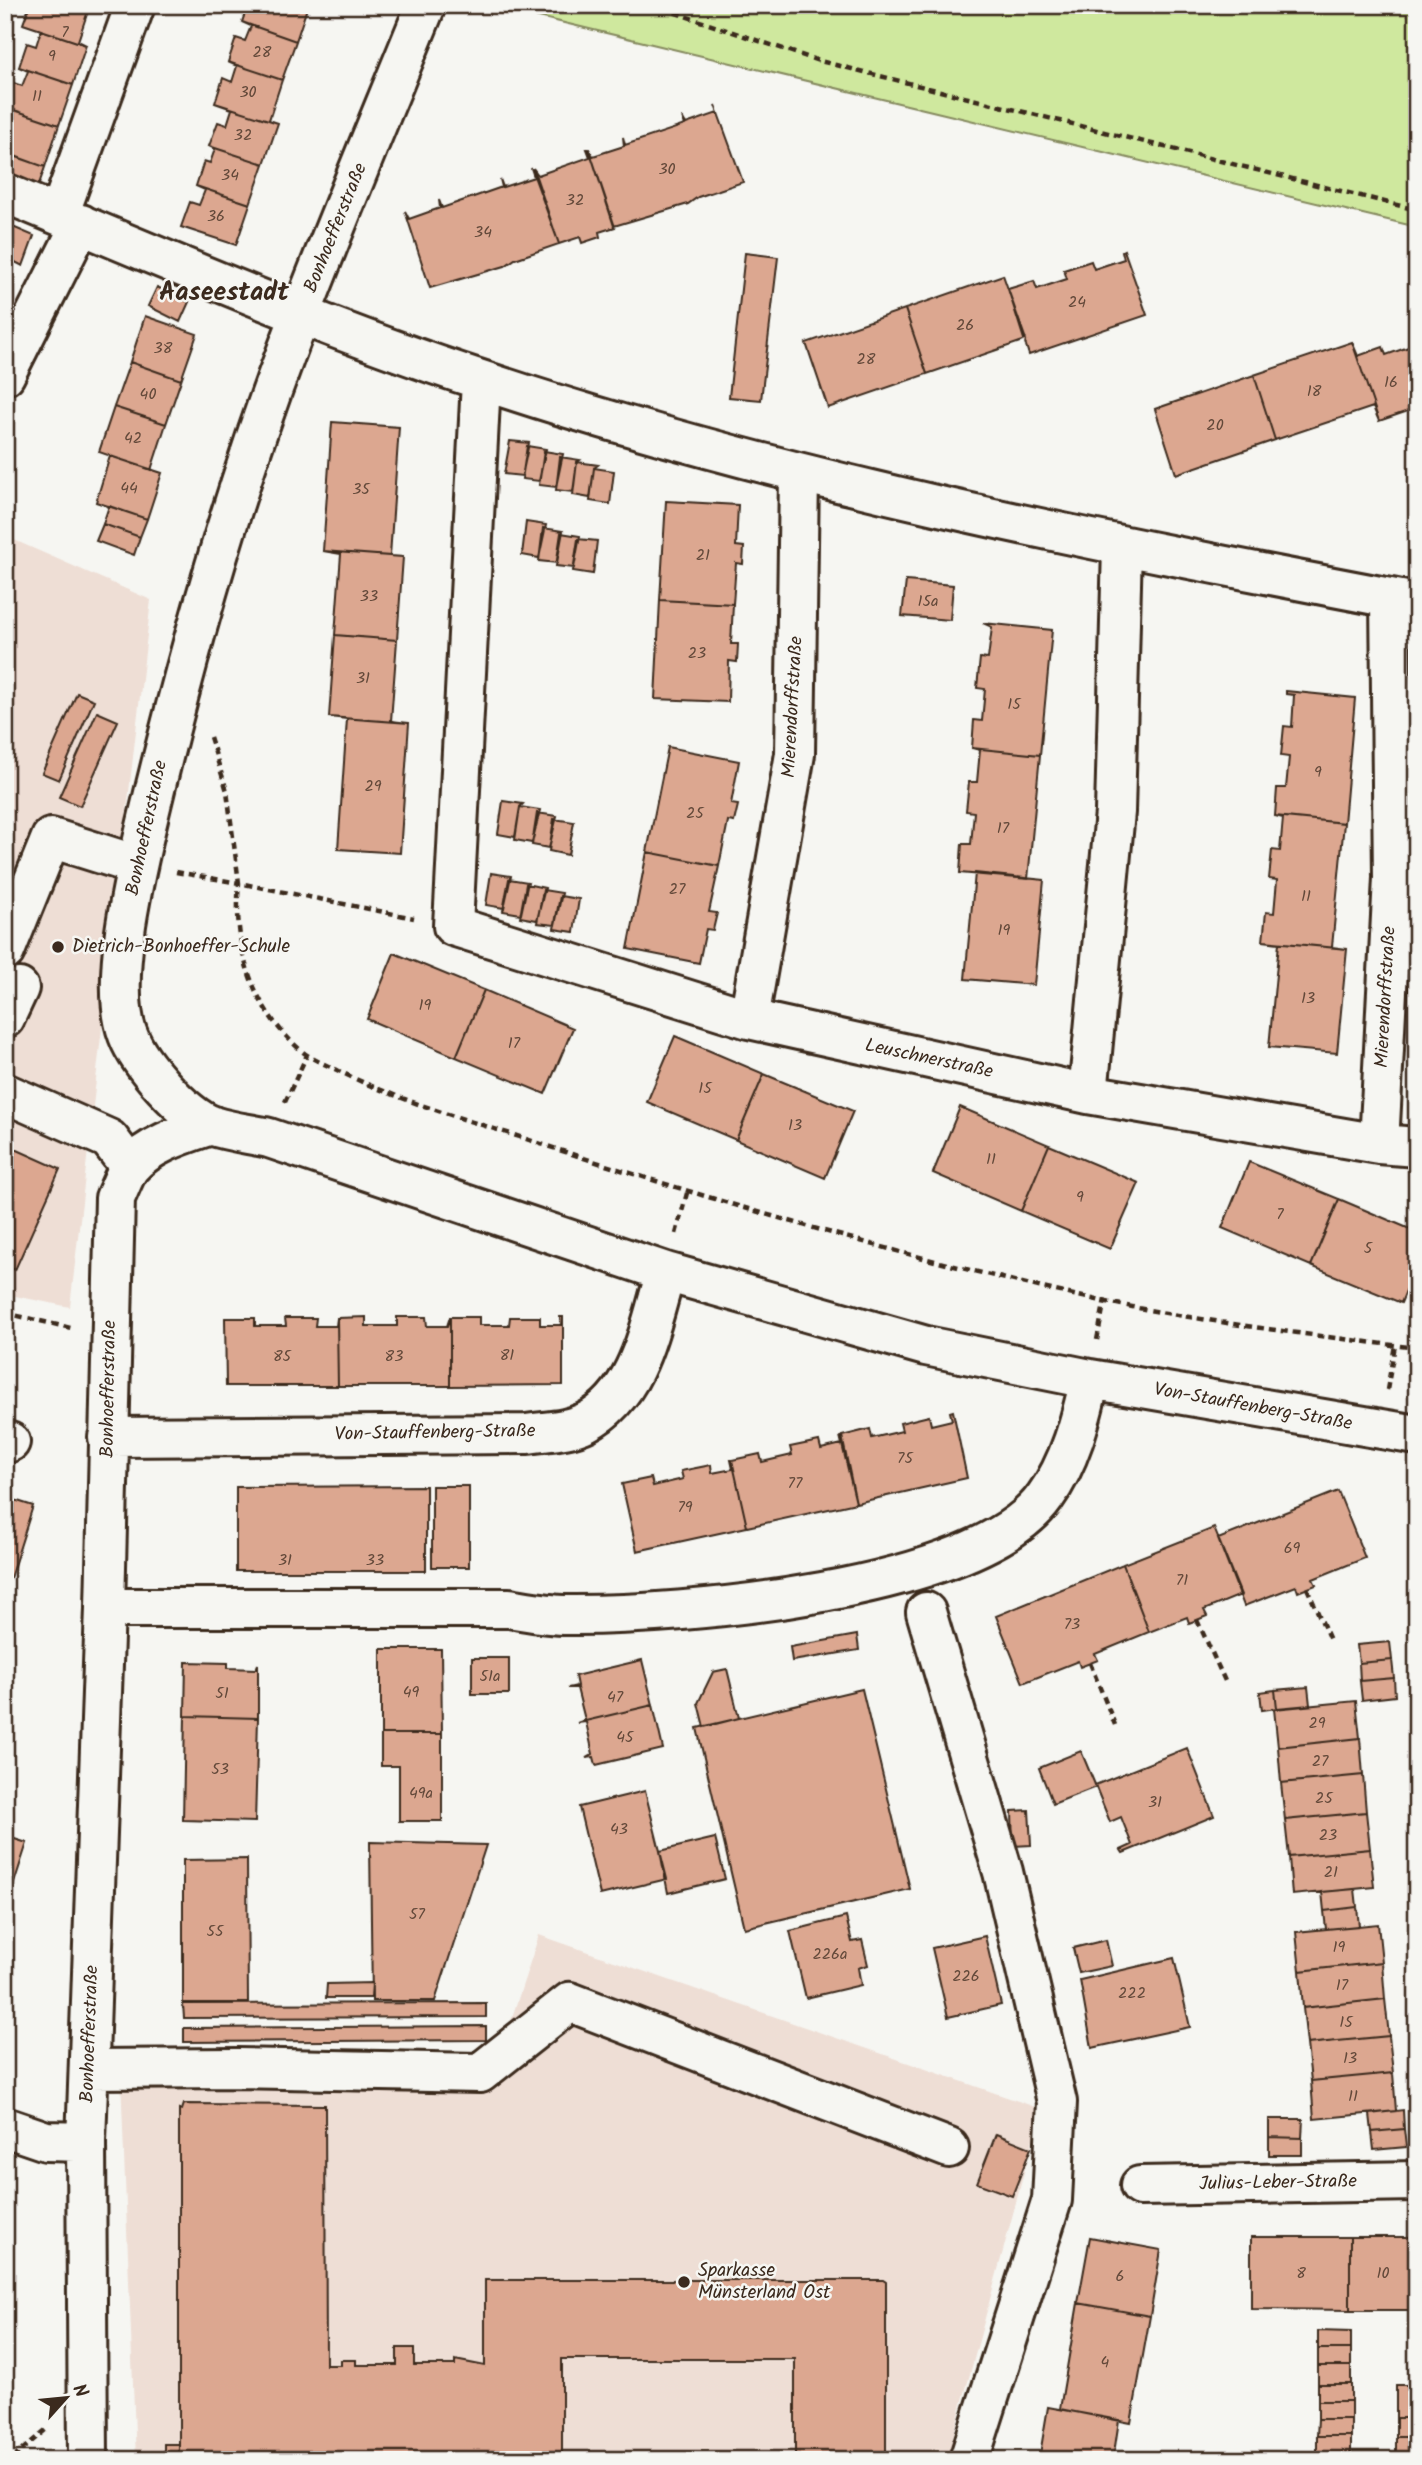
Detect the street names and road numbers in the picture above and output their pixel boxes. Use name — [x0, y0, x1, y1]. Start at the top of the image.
street label: Bonhoefferstraße — [296, 158, 376, 297]
street label: Mierendorffstraße — [774, 635, 812, 779]
street label: Bonhoefferstraße — [118, 757, 176, 898]
street label: Mierendorffstraße — [1367, 925, 1405, 1069]
street label: Leuschnerstraße — [862, 1031, 996, 1087]
street label: Bonhoefferstraße — [93, 1319, 125, 1458]
street label: Von-Stauffenberg-Straße — [1151, 1375, 1355, 1439]
street label: Von-Stauffenberg-Straße — [334, 1416, 536, 1450]
street label: Bonhoefferstraße — [73, 1964, 107, 2103]
street label: Julius-Leber-Straße — [1199, 2167, 1358, 2199]

